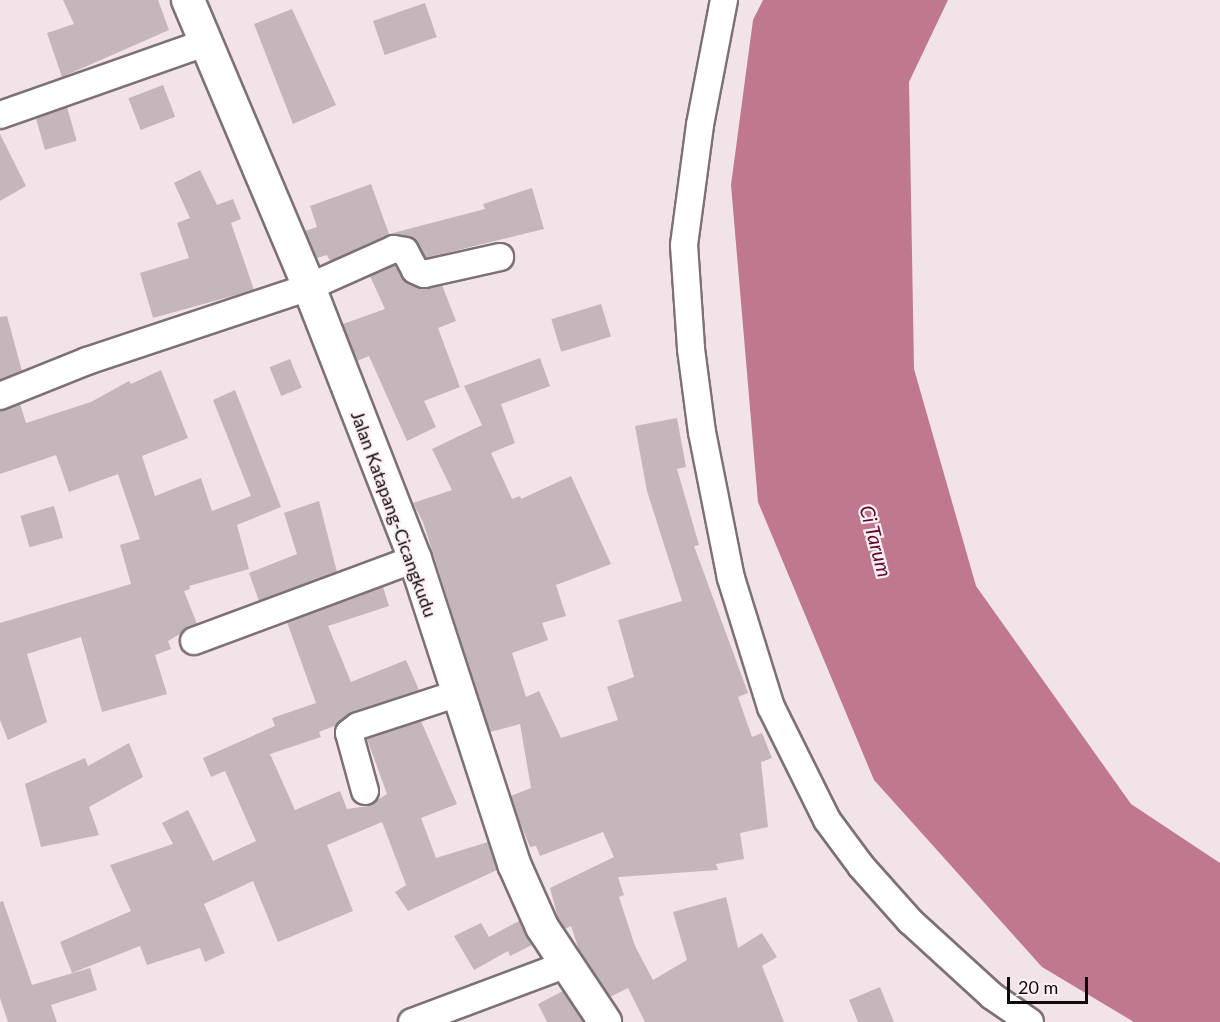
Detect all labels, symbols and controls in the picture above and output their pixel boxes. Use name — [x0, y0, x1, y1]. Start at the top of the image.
street label: Jalan Katapang-Cicangkudu — [347, 408, 441, 620]
water label: Ci Tarum — [855, 502, 897, 580]
scale bar — [1010, 965, 1091, 1003]
text: 20 m — [1018, 976, 1058, 998]

